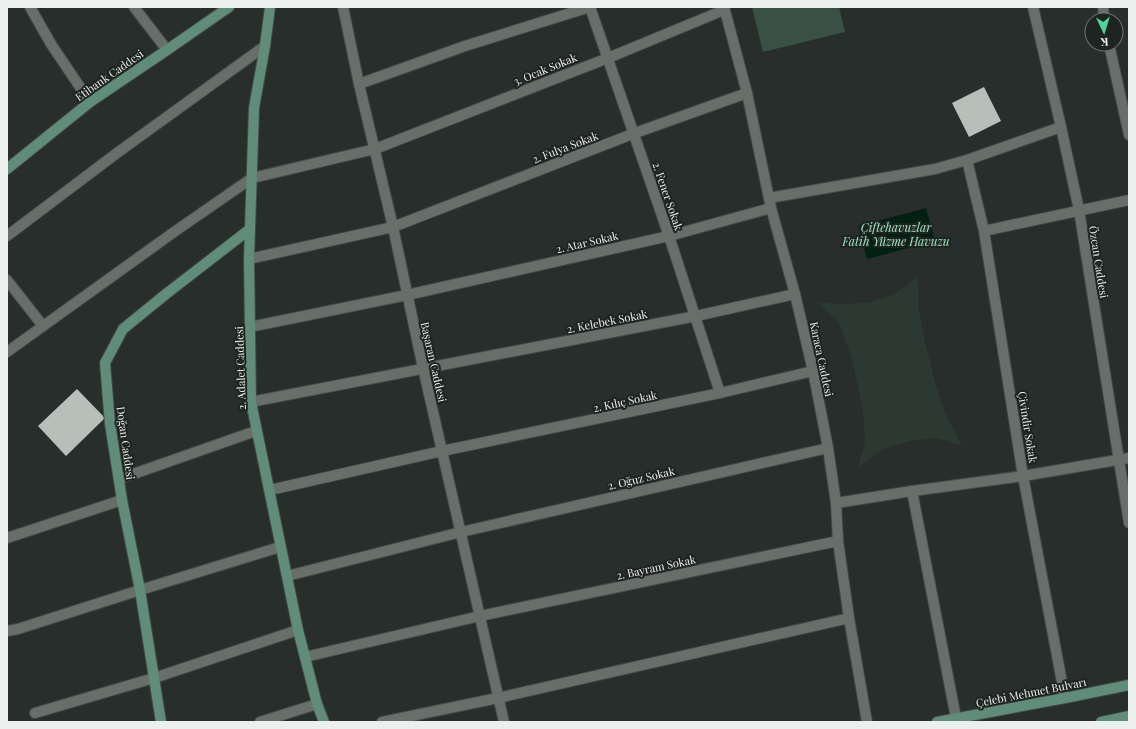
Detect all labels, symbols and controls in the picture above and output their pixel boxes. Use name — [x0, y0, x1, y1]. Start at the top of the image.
north arrow — [1084, 12, 1124, 52]
text: K — [1100, 35, 1109, 50]
street label: Etibank Caddesi — [72, 46, 146, 104]
street label: 3. Ocak Sokak — [511, 49, 579, 89]
street label: 2. Fulya Sokak — [530, 128, 600, 166]
street label: 2. Fener Sokak — [649, 160, 687, 232]
water label: Çiftehavuzlar Fatih Yüzme Havuzu — [841, 219, 950, 249]
street label: Özcan Caddesi — [1086, 225, 1112, 299]
street label: 2. Atar Sokak — [554, 228, 620, 256]
street label: 2. Kelebek Sokak — [565, 306, 649, 336]
street label: Başaran Caddesi — [417, 320, 451, 404]
street label: Karaca Caddesi — [807, 320, 837, 398]
street label: 2. Adalet Caddesi — [231, 326, 249, 410]
street label: 2. Kılıç Sokak — [592, 387, 658, 415]
street label: Çivindir Sokak — [1015, 390, 1041, 464]
street label: Doğan Caddesi — [113, 405, 139, 481]
street label: 2. Oğuz Sokak — [606, 463, 676, 493]
street label: 2. Bayram Sokak — [615, 551, 697, 583]
street label: Çelebi Mehmet Bulvarı — [974, 674, 1088, 710]

